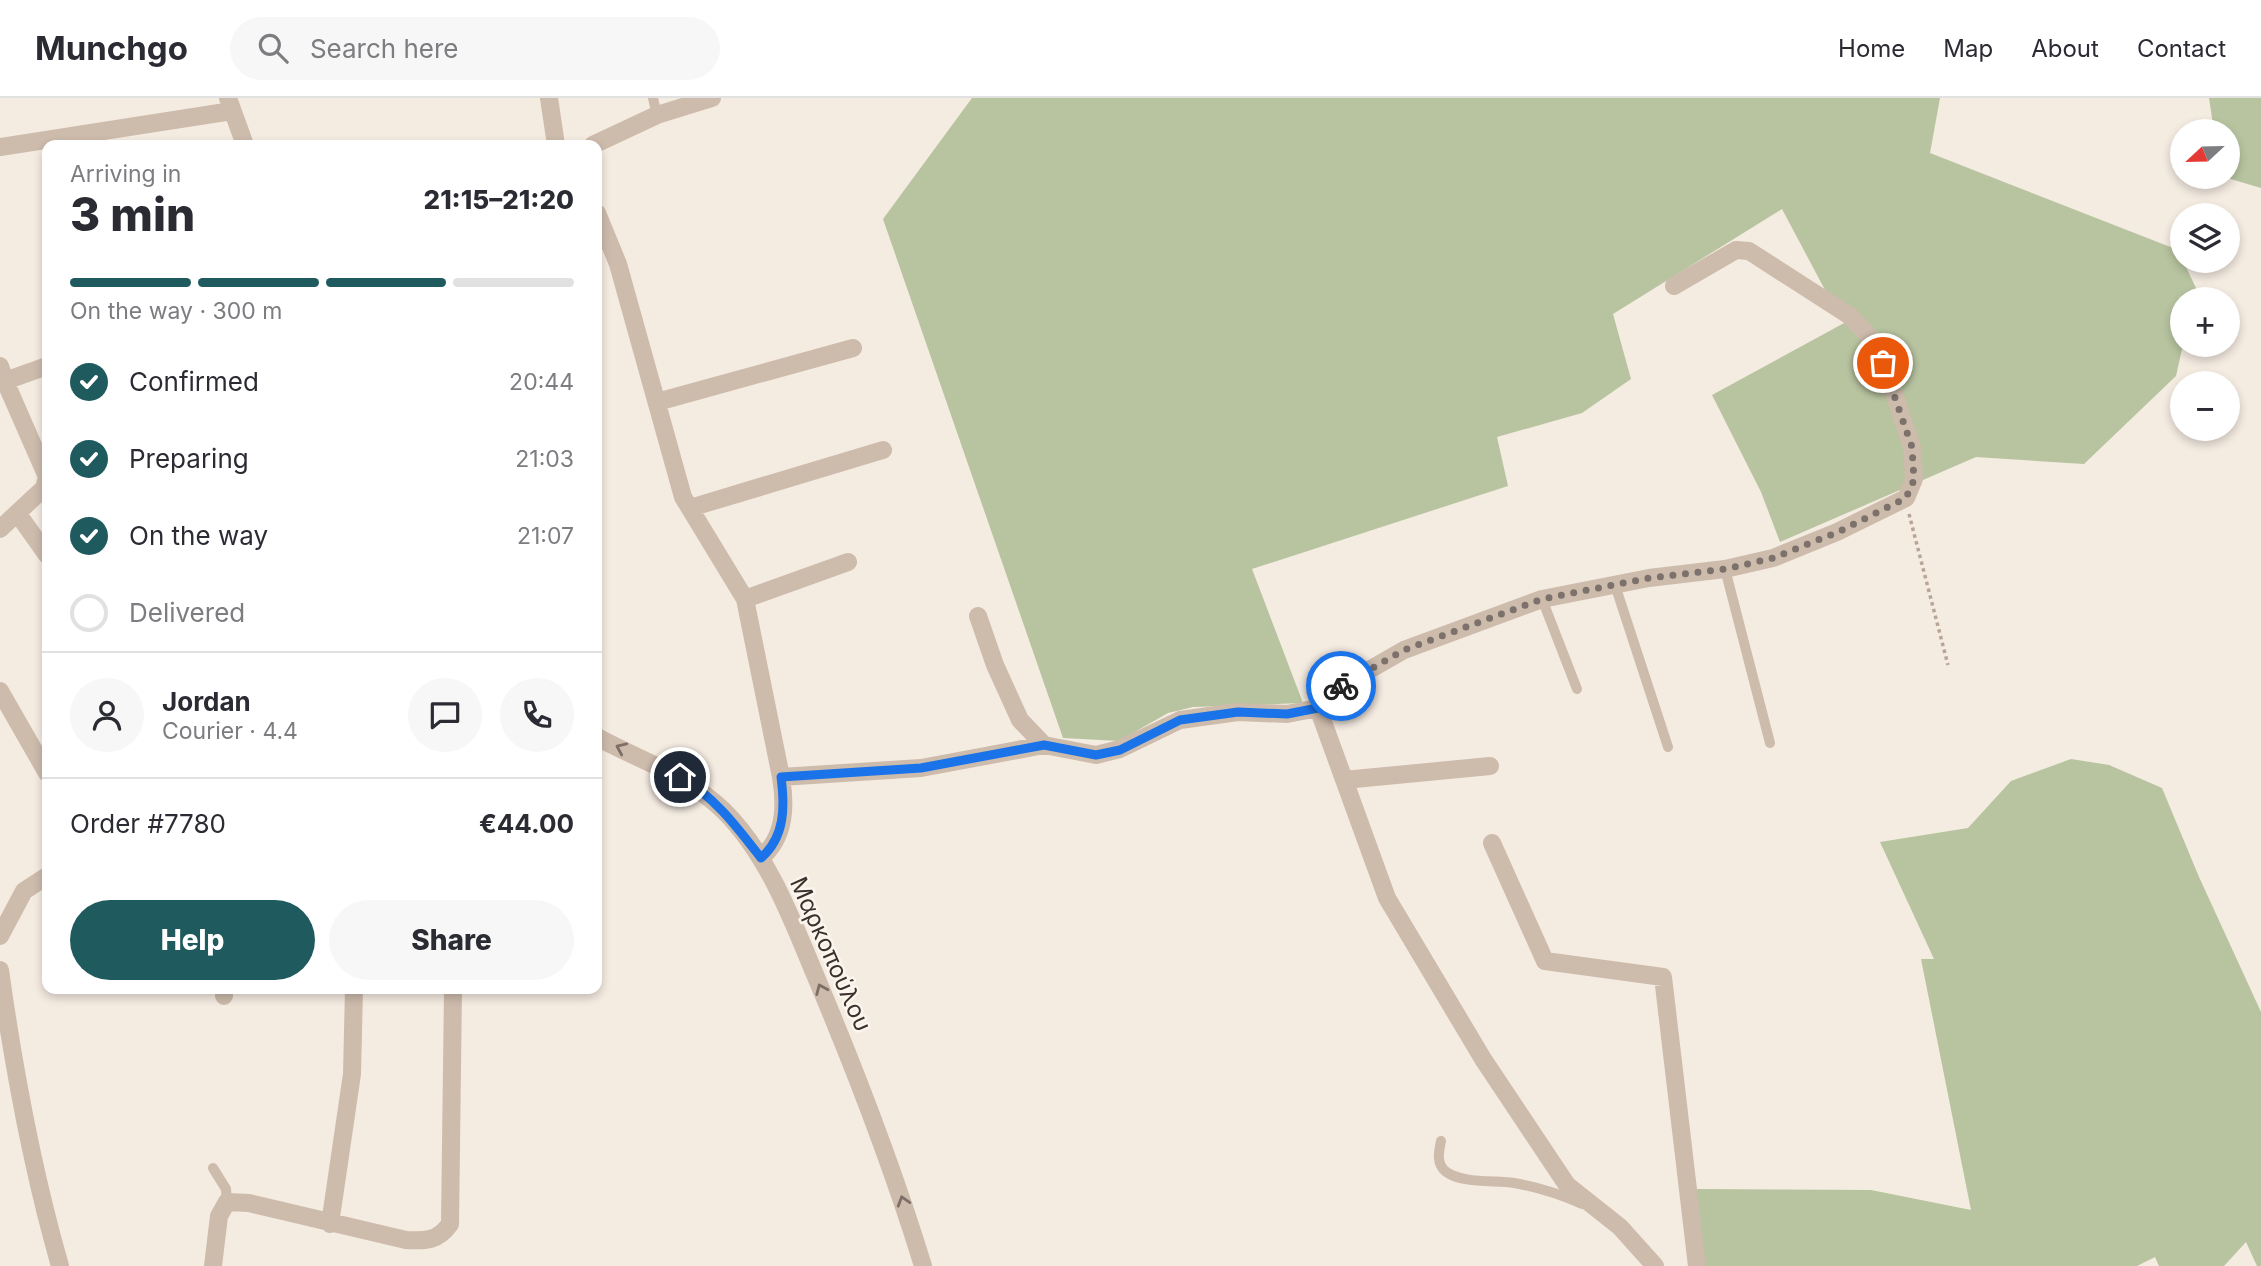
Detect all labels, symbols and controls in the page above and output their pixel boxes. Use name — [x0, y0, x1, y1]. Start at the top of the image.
search box — [230, 17, 720, 80]
text: Munchgo — [35, 28, 188, 68]
icon: search — [254, 29, 292, 67]
text: Search here — [310, 33, 459, 64]
text: Home — [1838, 34, 1905, 63]
text: Map — [1943, 34, 1993, 63]
text: About — [2031, 34, 2099, 63]
text: Contact — [2137, 34, 2226, 63]
north arrow — [2170, 119, 2240, 189]
map controls — [2170, 119, 2240, 441]
text: Arriving in — [70, 160, 181, 188]
text: 21:15–21:20 — [424, 184, 574, 215]
text: 3 min — [70, 186, 195, 242]
button: layers — [2170, 203, 2240, 273]
button: + — [2170, 287, 2240, 357]
text: On the way · 300 m — [70, 297, 282, 325]
pin — [1853, 333, 1913, 393]
icon: bag — [1864, 344, 1902, 382]
icon: check — [70, 363, 108, 401]
text: Confirmed — [129, 366, 259, 397]
text: 20:44 — [509, 368, 574, 396]
button: − — [2170, 371, 2240, 441]
icon: check — [70, 440, 108, 478]
text: Preparing — [129, 443, 249, 474]
text: 21:03 — [515, 445, 574, 473]
icon: check — [70, 517, 108, 555]
text: On the way — [129, 520, 268, 551]
text: 21:07 — [517, 522, 574, 550]
text: Delivered — [129, 597, 245, 628]
courier — [1306, 651, 1376, 721]
icon: bike — [1322, 667, 1360, 705]
button: person — [70, 678, 144, 752]
button: chat — [408, 678, 482, 752]
button: phone — [500, 678, 574, 752]
text: Jordan — [162, 686, 251, 717]
text: Courier · 4.4 — [162, 717, 298, 745]
one-way arrow — [615, 742, 628, 756]
pin — [650, 747, 710, 807]
icon: home — [661, 758, 699, 796]
text: Order #7780 — [70, 808, 226, 839]
text: €44.00 — [479, 808, 574, 839]
street label: Μαρκοπούλου — [784, 872, 878, 1036]
button: Help — [70, 900, 315, 980]
button: Share — [329, 900, 574, 980]
one-way arrow — [815, 983, 829, 996]
one-way arrow — [896, 1195, 911, 1207]

